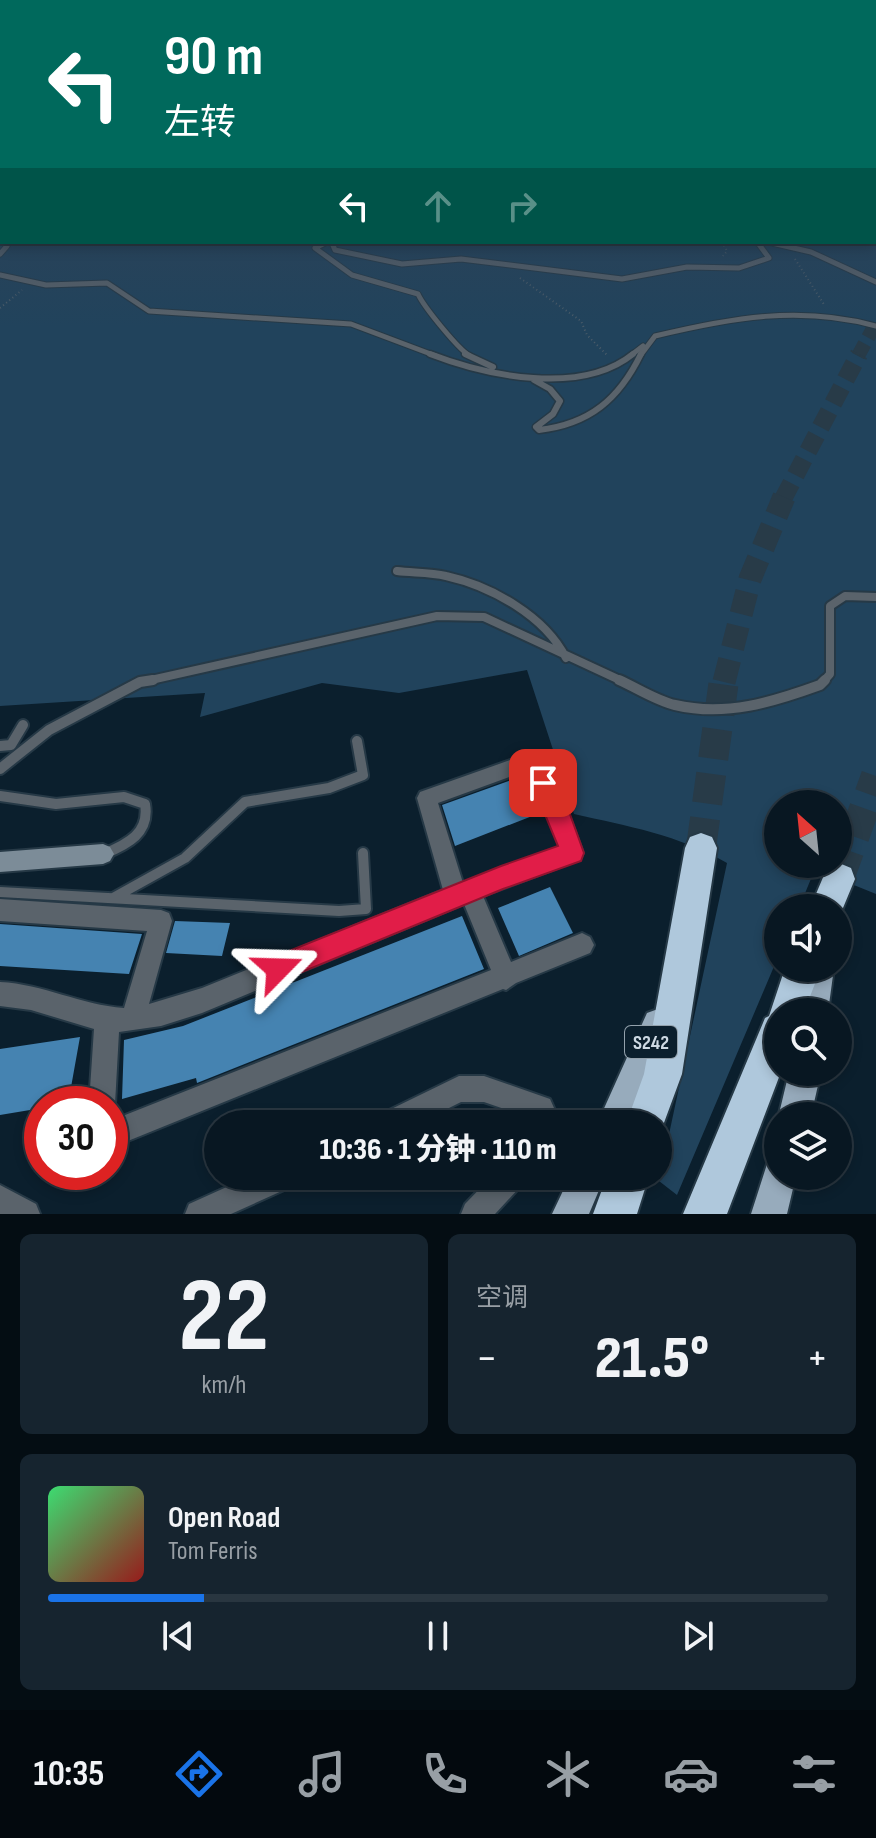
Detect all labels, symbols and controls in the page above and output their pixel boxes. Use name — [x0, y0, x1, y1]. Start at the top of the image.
text: 90 m — [164, 24, 263, 91]
icon: left — [32, 32, 136, 136]
text: 左转 — [164, 102, 236, 145]
icon: left — [332, 184, 376, 228]
icon: ahead — [416, 184, 460, 228]
icon: right — [500, 184, 544, 228]
pin — [509, 749, 577, 817]
icon: arrive — [521, 761, 565, 805]
north arrow — [764, 790, 852, 878]
map controls — [764, 790, 852, 1190]
button: sound — [764, 894, 852, 982]
position arrow — [236, 927, 320, 1011]
button: search — [764, 998, 852, 1086]
road number: S242 — [625, 1026, 677, 1058]
speed limit sign: 30 — [24, 1086, 128, 1190]
button: layers — [764, 1102, 852, 1190]
text: 10:36 · 1 分钟 · 110 m — [319, 1132, 557, 1168]
text: 22 — [178, 1255, 270, 1380]
text: 空调 — [476, 1283, 528, 1314]
text: 21.5° — [595, 1323, 709, 1395]
text: − — [476, 1332, 498, 1385]
text: + — [806, 1332, 828, 1385]
text: km/h — [202, 1370, 246, 1401]
text: Open Road — [168, 1500, 280, 1536]
text: Tom Ferris — [168, 1536, 258, 1567]
icon: previous — [156, 1614, 200, 1658]
icon: pause — [416, 1614, 460, 1658]
icon: next — [676, 1614, 720, 1658]
icon: directions — [171, 1746, 227, 1802]
icon: music — [294, 1746, 350, 1802]
icon: phone — [417, 1746, 473, 1802]
icon: climate — [540, 1746, 596, 1802]
icon: car — [663, 1746, 719, 1802]
icon: filters — [786, 1746, 842, 1802]
text: 10:35 — [34, 1753, 104, 1796]

